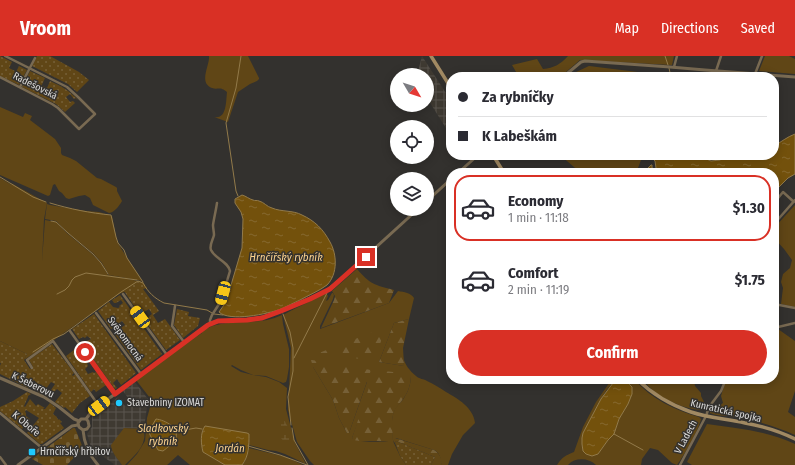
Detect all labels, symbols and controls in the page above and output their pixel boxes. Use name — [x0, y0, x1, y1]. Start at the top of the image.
text: Vroom — [20, 17, 71, 40]
text: Map — [615, 20, 639, 37]
text: Directions — [661, 20, 719, 37]
text: Saved — [741, 20, 775, 37]
north arrow — [390, 68, 434, 112]
map controls — [390, 68, 434, 216]
street label: Radešovská — [11, 70, 59, 102]
text: Za rybníčky — [482, 88, 554, 106]
button: locate — [390, 120, 434, 164]
text: K Labeškám — [482, 127, 557, 145]
button: layers — [390, 172, 434, 216]
icon: car — [460, 190, 496, 226]
text: Economy — [508, 192, 563, 210]
text: $1.30 — [733, 199, 765, 217]
text: 1 min · 11:18 — [508, 210, 569, 225]
route end — [357, 248, 375, 266]
water label: Hrnčířský rybník — [249, 251, 323, 264]
icon: car — [460, 262, 496, 298]
text: Comfort — [508, 264, 559, 282]
text: $1.75 — [735, 271, 765, 289]
car — [214, 280, 232, 306]
text: 2 min · 11:19 — [508, 282, 569, 297]
car — [128, 304, 152, 330]
street label: Svépomocná — [105, 314, 145, 364]
button: Confirm — [458, 330, 767, 376]
route start — [76, 343, 94, 361]
street label: K Šeberovu — [10, 368, 57, 400]
car — [86, 394, 112, 418]
place label: Stavebniny IZOMAT — [127, 397, 205, 409]
street label: Kunratická spojka — [689, 397, 763, 425]
marker: Stavebniny IZOMAT — [114, 398, 124, 408]
street label: K Oboře — [10, 409, 42, 439]
street label: V Ladech — [672, 418, 700, 456]
water label: Sladkovský rybník — [137, 422, 189, 448]
water label: Jordán — [214, 442, 245, 455]
place label: Hrnčířský hřbitov — [40, 445, 111, 458]
marker: Hrnčířský hřbitov — [27, 447, 37, 457]

